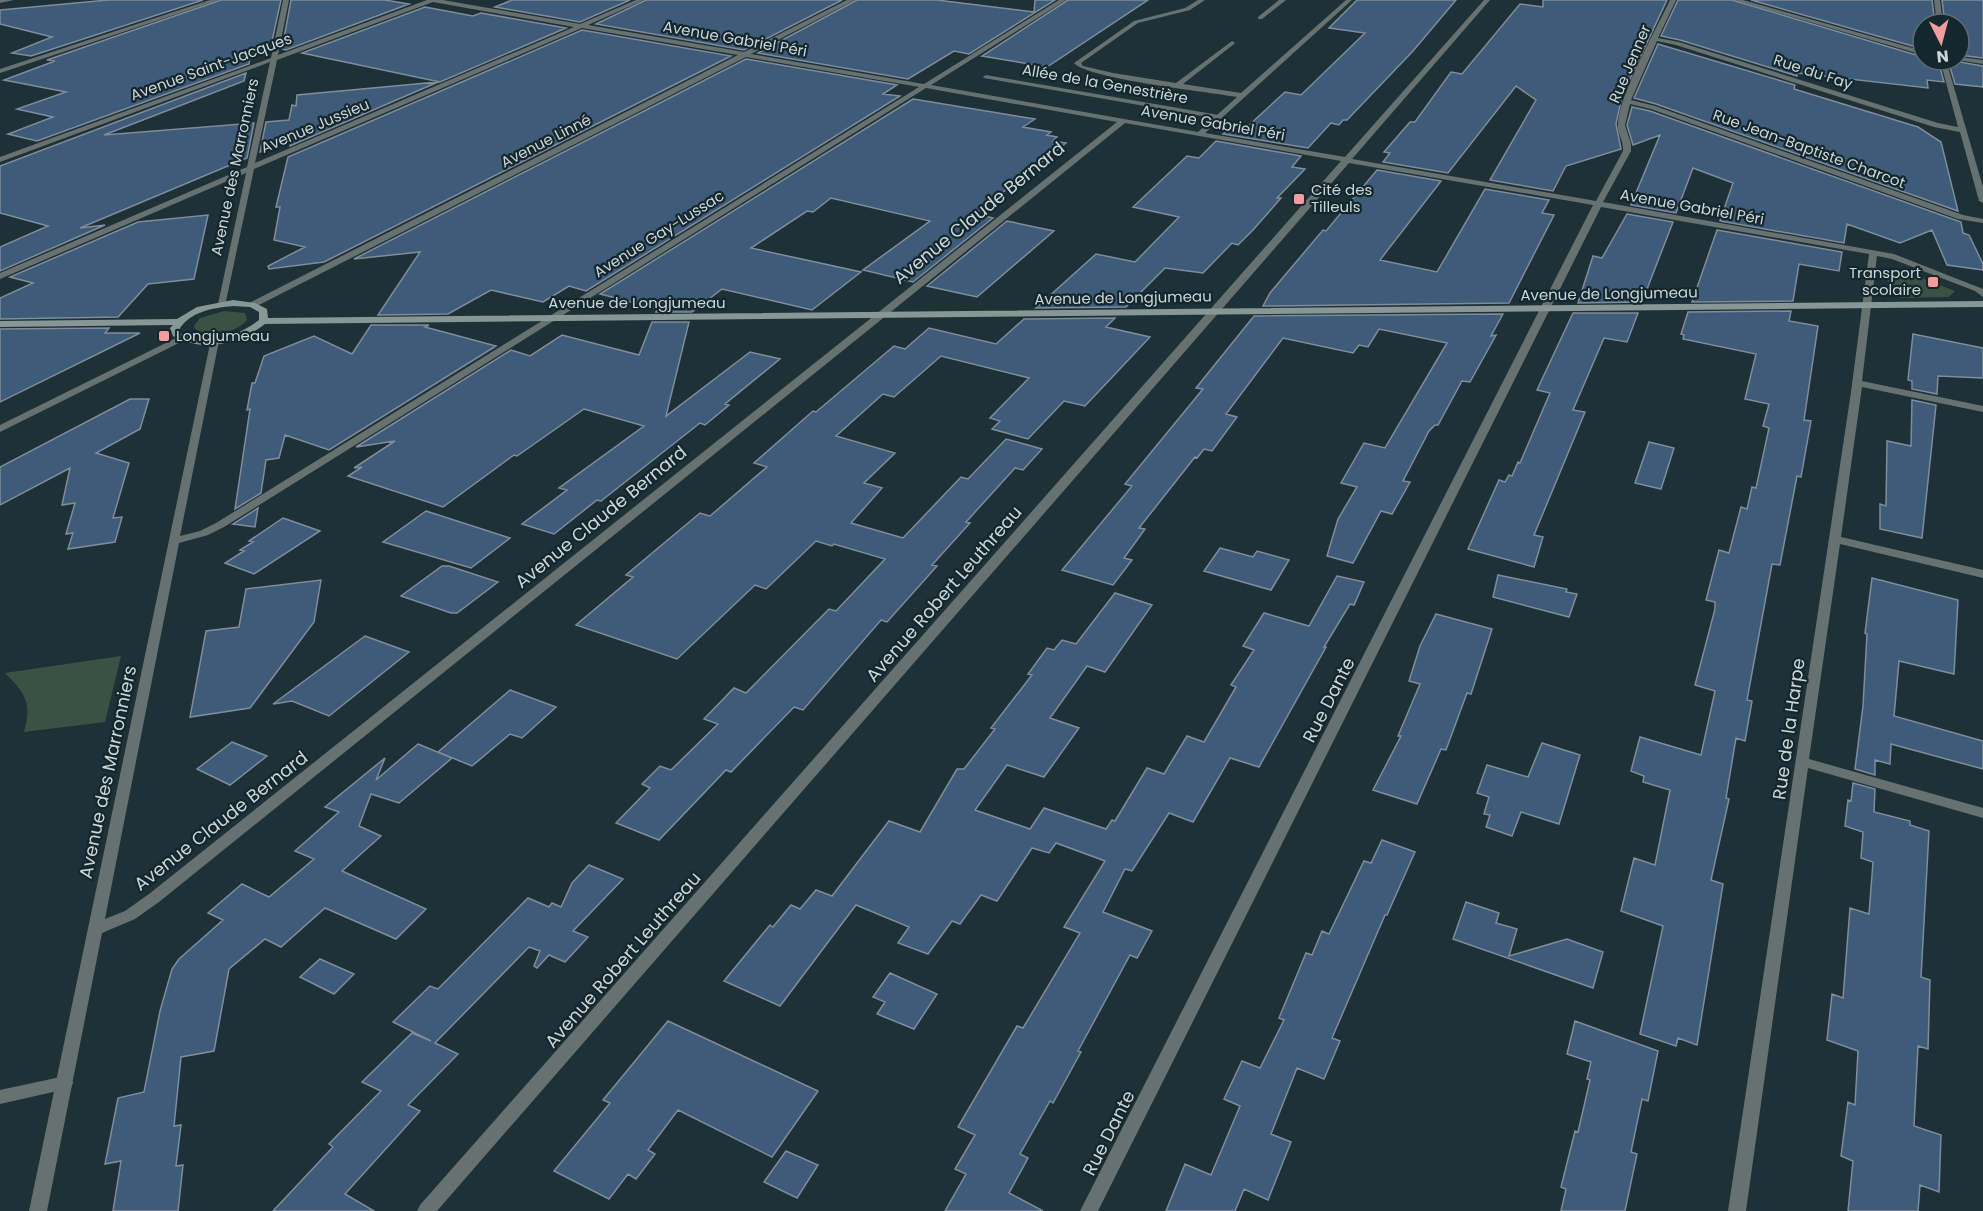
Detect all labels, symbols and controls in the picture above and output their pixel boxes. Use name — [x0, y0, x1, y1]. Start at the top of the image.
north arrow — [1911, 12, 1971, 72]
street label: Avenue Gabriel Péri — [661, 16, 809, 62]
street label: Rue Jenner — [1604, 21, 1656, 106]
street label: Avenue Saint-Jacques — [127, 27, 295, 106]
text: N — [1935, 44, 1950, 68]
street label: Rue du Fay — [1771, 49, 1856, 94]
street label: Allée de la Genestrière — [1021, 59, 1190, 108]
street label: Avenue des Marronniers — [205, 76, 264, 258]
street label: Avenue Jussieu — [257, 93, 372, 158]
street label: Avenue Gabriel Péri — [1139, 100, 1287, 146]
street label: Rue Jean-Baptiste Charcot — [1710, 104, 1908, 193]
street label: Avenue Linné — [497, 109, 595, 172]
street label: Avenue Claude Bernard — [888, 136, 1070, 290]
place label: Cité des Tilleuls — [1311, 179, 1372, 217]
street label: Avenue Gabriel Péri — [1618, 184, 1766, 230]
street label: Avenue Gay-Lussac — [590, 185, 728, 282]
marker: Cité des Tilleuls — [1292, 192, 1306, 206]
place label: Transport scolaire — [1849, 262, 1921, 300]
marker: Transport scolaire — [1926, 275, 1940, 289]
street label: Avenue de Longjumeau — [1520, 281, 1698, 306]
street label: Avenue de Longjumeau — [1034, 285, 1212, 310]
street label: Avenue de Longjumeau — [548, 292, 726, 313]
place label: Longjumeau — [176, 325, 270, 346]
marker: Longjumeau — [157, 329, 171, 343]
street label: Avenue Claude Bernard — [510, 440, 692, 594]
street label: Avenue Robert Leuthreau — [860, 500, 1027, 687]
street label: Rue Dante — [1296, 653, 1361, 747]
street label: Rue de la Harpe — [1766, 657, 1811, 801]
street label: Avenue des Marronniers — [73, 663, 142, 881]
street label: Avenue Claude Bernard — [129, 745, 313, 896]
street label: Avenue Robert Leuthreau — [539, 866, 706, 1053]
street label: Rue Dante — [1076, 1086, 1141, 1180]

